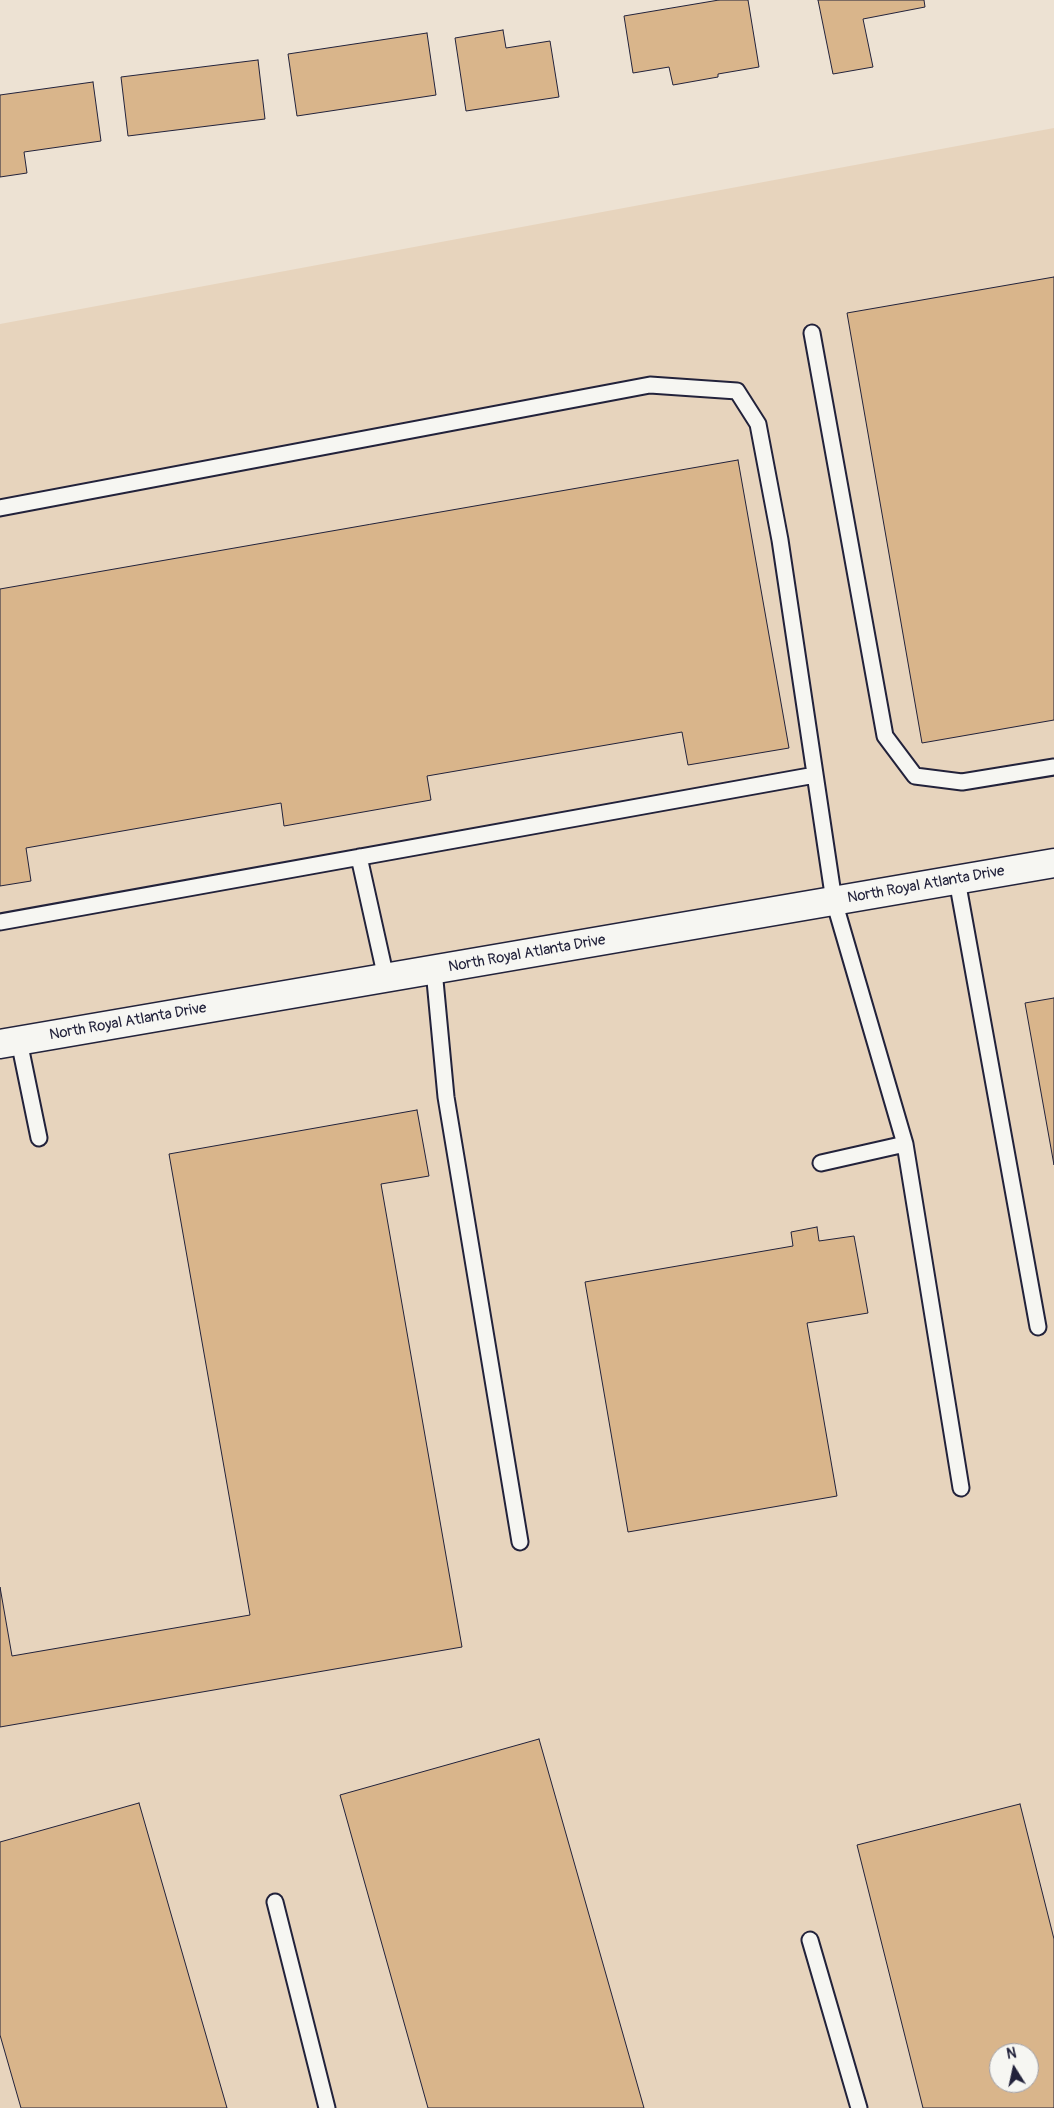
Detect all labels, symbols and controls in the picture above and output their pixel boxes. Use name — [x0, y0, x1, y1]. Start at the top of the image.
street label: North Royal Atlanta Drive — [846, 862, 1006, 908]
street label: North Royal Atlanta Drive — [447, 931, 607, 977]
street label: North Royal Atlanta Drive — [48, 999, 208, 1045]
north arrow — [989, 2043, 1039, 2093]
text: N — [1005, 2045, 1018, 2063]

